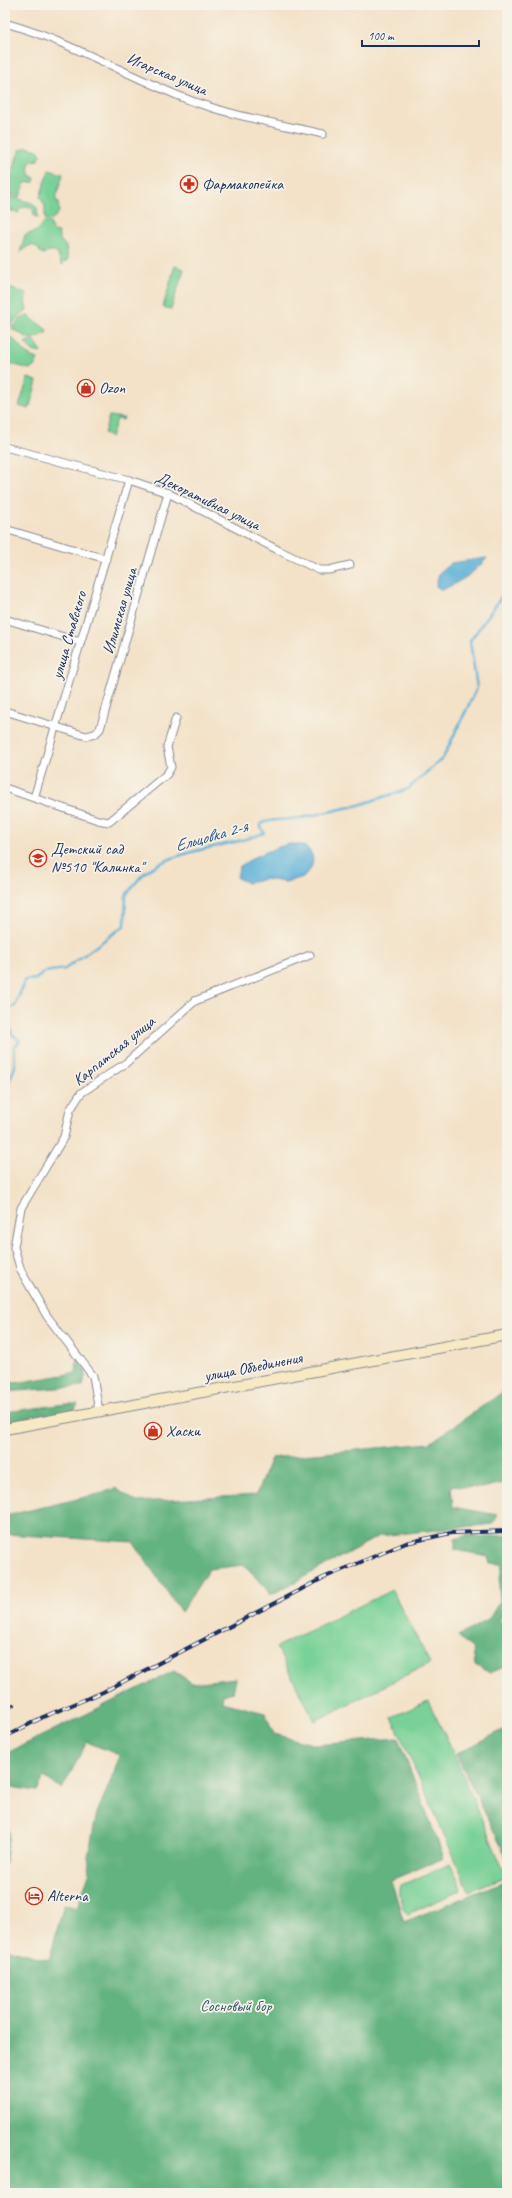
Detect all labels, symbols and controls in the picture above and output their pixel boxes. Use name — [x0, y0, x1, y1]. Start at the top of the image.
scale bar — [362, 22, 479, 48]
text: 100 m — [368, 28, 395, 44]
street label: Игарская улица — [124, 48, 212, 100]
pharmacy icon: Фармакопейка — [179, 174, 199, 194]
place label: Фармакопейка — [202, 174, 284, 194]
shop icon: Ozon — [76, 378, 96, 398]
place label: Ozon — [99, 378, 126, 398]
street label: Декоративная улица — [153, 467, 265, 536]
street label: Илимская улица — [98, 564, 142, 656]
street label: улица Ставского — [47, 588, 91, 682]
water label: Ельцовка 2-я — [172, 815, 251, 856]
place label: Детский сад №510 "Калинка" — [51, 839, 147, 877]
school or university icon: Детский сад №510 "Калинка" — [28, 848, 48, 868]
street label: Карпатская улица — [69, 1011, 160, 1090]
street label: улица Объединения — [201, 1348, 305, 1386]
shop icon: Хаски — [143, 1421, 163, 1441]
place label: Хаски — [166, 1421, 201, 1441]
hotel icon: Alterna — [24, 1886, 44, 1906]
place label: Alterna — [47, 1886, 89, 1906]
park label: Сосновый бор — [200, 1996, 273, 2016]

